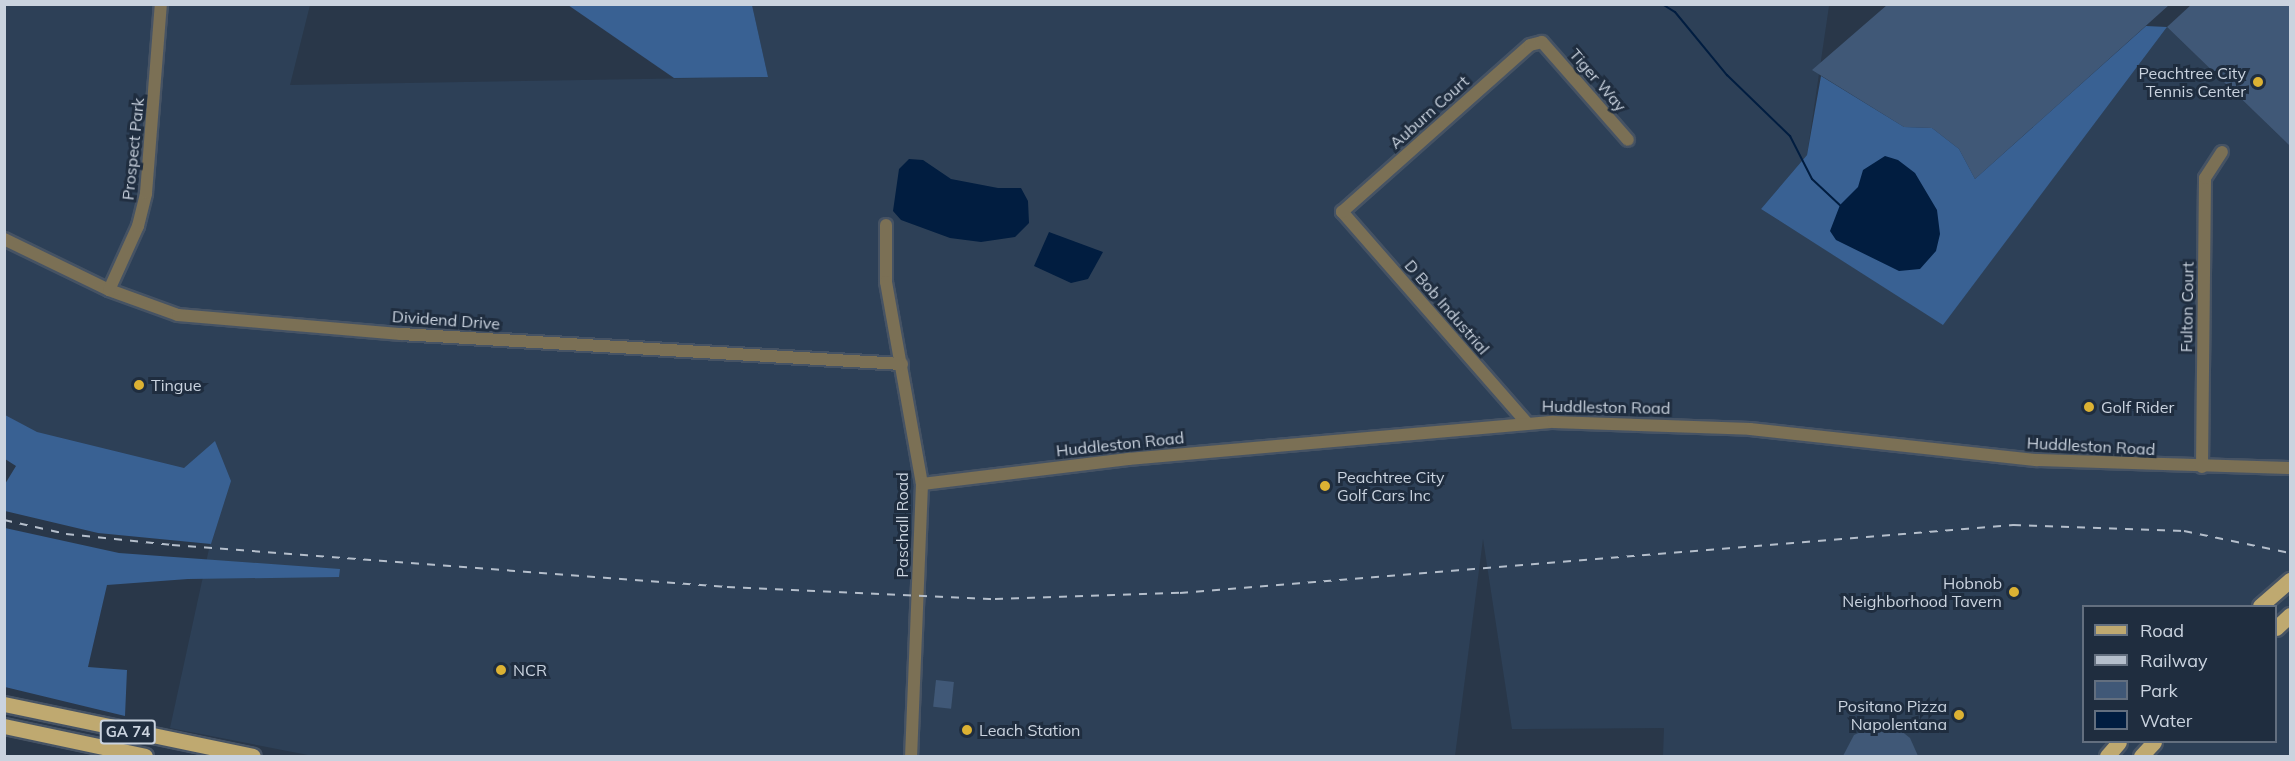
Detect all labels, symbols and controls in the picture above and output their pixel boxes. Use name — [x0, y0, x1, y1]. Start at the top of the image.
street label: Tiger Way — [1566, 45, 1630, 115]
place label: Peachtree City Tennis Center — [2139, 63, 2246, 101]
street label: Auburn Court — [1386, 71, 1472, 153]
marker: Peachtree City Tennis Center — [2251, 75, 2265, 89]
street label: Prospect Park — [118, 97, 148, 201]
street label: D Bob Industrial — [1401, 256, 1493, 358]
street label: Fulton Court — [2177, 262, 2197, 352]
street label: Dividend Drive — [391, 307, 501, 333]
place label: Tingue — [151, 375, 201, 395]
marker: Tingue — [132, 378, 146, 392]
street label: Huddleston Road — [1542, 396, 1670, 418]
place label: Golf Rider — [2101, 397, 2174, 417]
marker: Golf Rider — [2082, 400, 2096, 414]
street label: Huddleston Road — [1055, 428, 1185, 460]
street label: Huddleston Road — [2026, 433, 2156, 459]
place label: Peachtree City Golf Cars Inc — [1337, 467, 1444, 505]
street label: Paschall Road — [892, 472, 912, 578]
marker: Peachtree City Golf Cars Inc — [1318, 479, 1332, 493]
place label: Hobnob Neighborhood Tavern — [1842, 573, 2002, 611]
marker: Hobnob Neighborhood Tavern — [2007, 585, 2021, 599]
legend — [2082, 605, 2277, 743]
text: Road — [2140, 619, 2184, 642]
text: Railway — [2140, 649, 2208, 672]
place label: NCR — [513, 660, 547, 680]
marker: NCR — [494, 663, 508, 677]
text: Park — [2140, 679, 2178, 702]
place label: Positano Pizza Napolentana — [1838, 696, 1947, 734]
marker: Positano Pizza Napolentana — [1952, 708, 1966, 722]
text: Water — [2140, 709, 2192, 732]
road number: GA 74 — [100, 720, 156, 744]
place label: Leach Station — [979, 720, 1080, 740]
marker: Leach Station — [960, 723, 974, 737]

